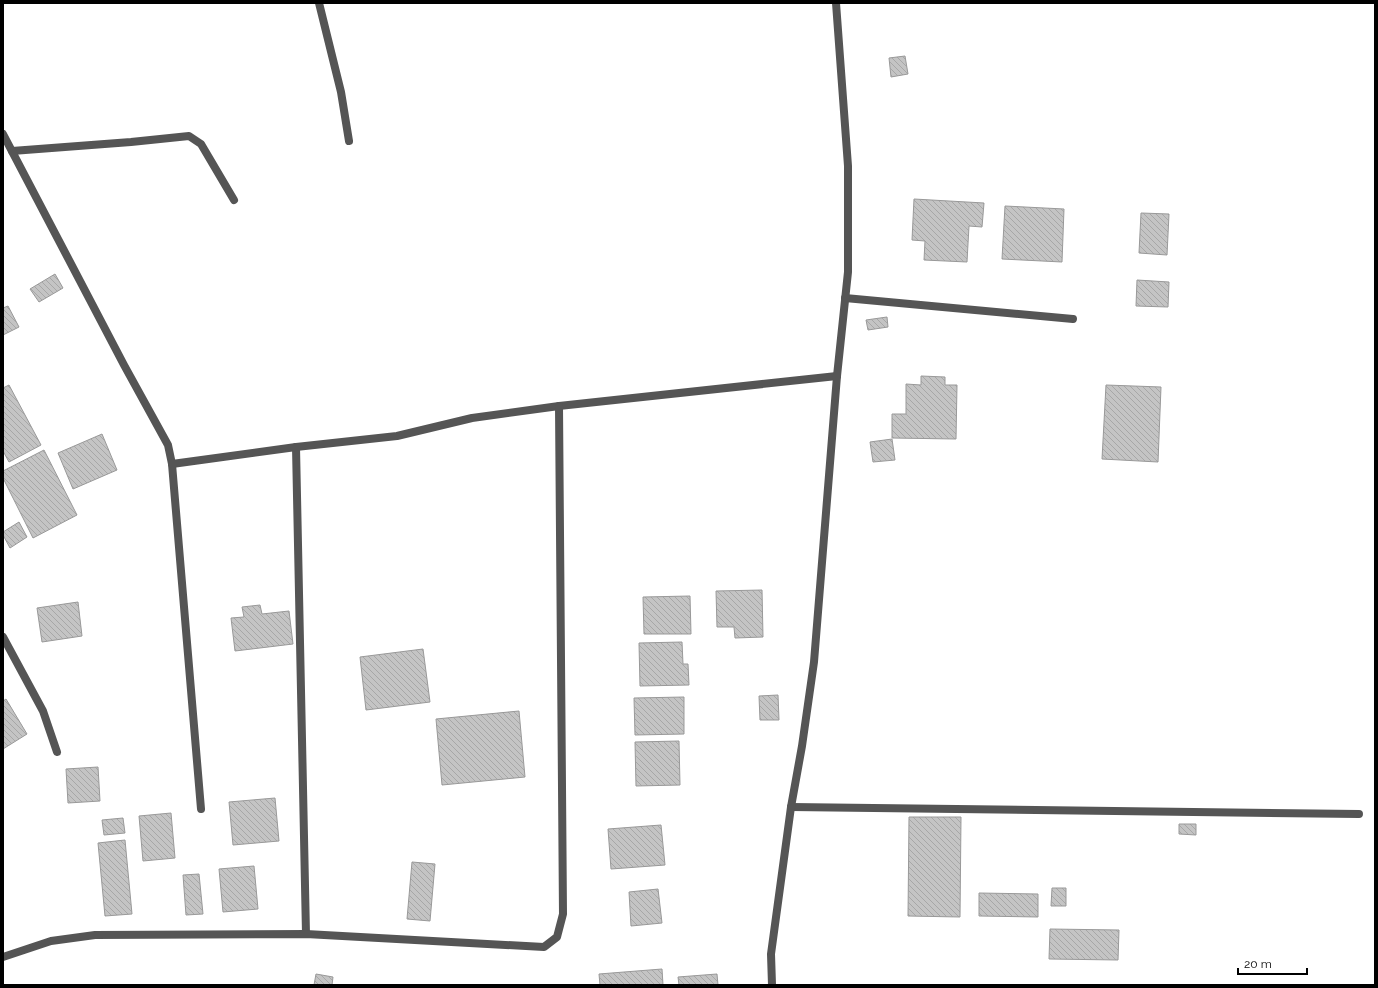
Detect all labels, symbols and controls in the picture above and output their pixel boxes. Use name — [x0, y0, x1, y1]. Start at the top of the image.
scale bar — [1238, 950, 1307, 976]
text: 20 m — [1244, 957, 1272, 971]

